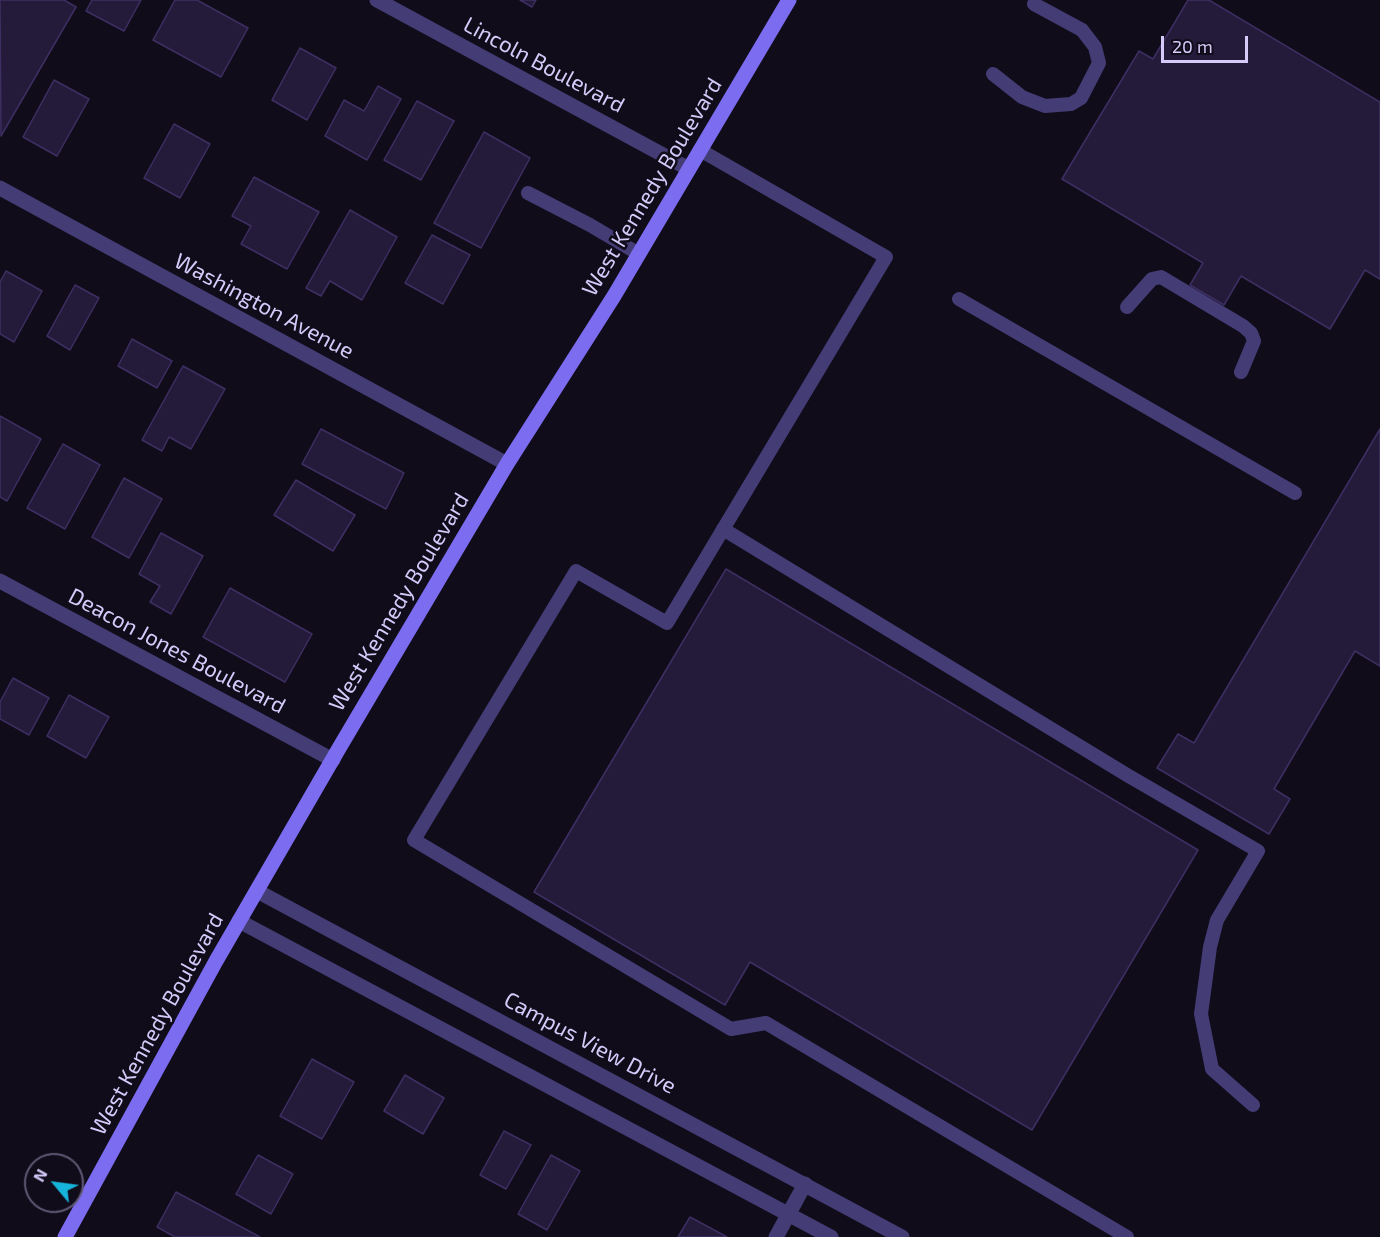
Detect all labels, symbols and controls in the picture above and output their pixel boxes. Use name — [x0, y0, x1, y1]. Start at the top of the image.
street label: Lincoln Boulevard — [459, 11, 629, 119]
scale bar — [1164, 24, 1251, 62]
text: 20 m — [1172, 35, 1213, 57]
street label: West Kennedy Boulevard — [576, 73, 728, 301]
street label: Washington Avenue — [170, 248, 358, 364]
street label: West Kennedy Boulevard — [323, 488, 475, 716]
street label: Deacon Jones Boulevard — [64, 583, 290, 719]
street label: West Kennedy Boulevard — [85, 908, 229, 1140]
street label: Campus View Drive — [499, 986, 681, 1100]
north arrow — [24, 1153, 84, 1213]
text: N — [28, 1165, 51, 1185]

